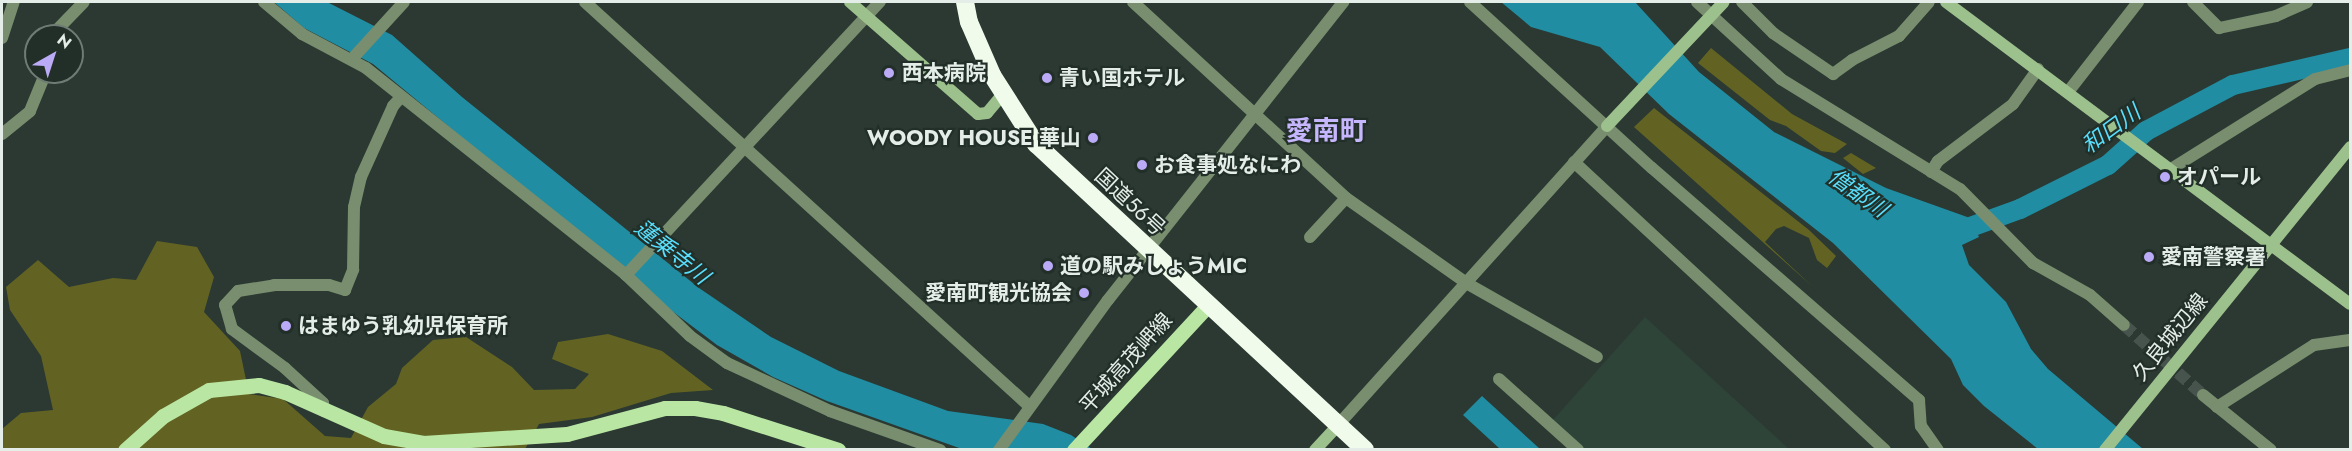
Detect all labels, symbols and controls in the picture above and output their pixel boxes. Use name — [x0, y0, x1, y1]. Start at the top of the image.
north arrow — [24, 24, 84, 84]
text: N — [52, 28, 77, 54]
place label: 西本病院 — [902, 60, 986, 86]
marker: 西本病院 — [880, 64, 898, 82]
place label: 青い国ホテル — [1059, 65, 1185, 91]
marker: 青い国ホテル — [1040, 71, 1054, 85]
water label: 和口川 — [2077, 99, 2145, 159]
district label: 愛南町 — [1286, 115, 1366, 147]
place label: WOODY HOUSE 華山 — [867, 125, 1081, 151]
marker: WOODY HOUSE 華山 — [1086, 131, 1100, 145]
place label: お食事処なにわ — [1154, 152, 1301, 178]
marker: お食事処なにわ — [1135, 158, 1149, 172]
street label: 国道56号 — [1090, 163, 1170, 241]
water label: 僧都川 — [1823, 163, 1893, 223]
place label: オパール — [2177, 164, 2261, 190]
marker: オパール — [2158, 170, 2172, 184]
water label: 蓮乗寺川 — [629, 214, 715, 290]
place label: 愛南警察署 — [2161, 244, 2266, 270]
marker: 愛南警察署 — [2142, 250, 2156, 264]
place label: 道の駅みしょうMIC — [1060, 253, 1247, 279]
marker: 道の駅みしょうMIC — [1041, 259, 1055, 273]
place label: 愛南町観光協会 — [925, 280, 1072, 306]
marker: 愛南町観光協会 — [1077, 286, 1091, 300]
street label: 久良城辺線 — [2127, 288, 2213, 386]
street label: 平城高茂岬線 — [1074, 308, 1178, 418]
place label: はまゆう乳幼児保育所 — [298, 313, 508, 339]
marker: はまゆう乳幼児保育所 — [279, 319, 293, 333]

